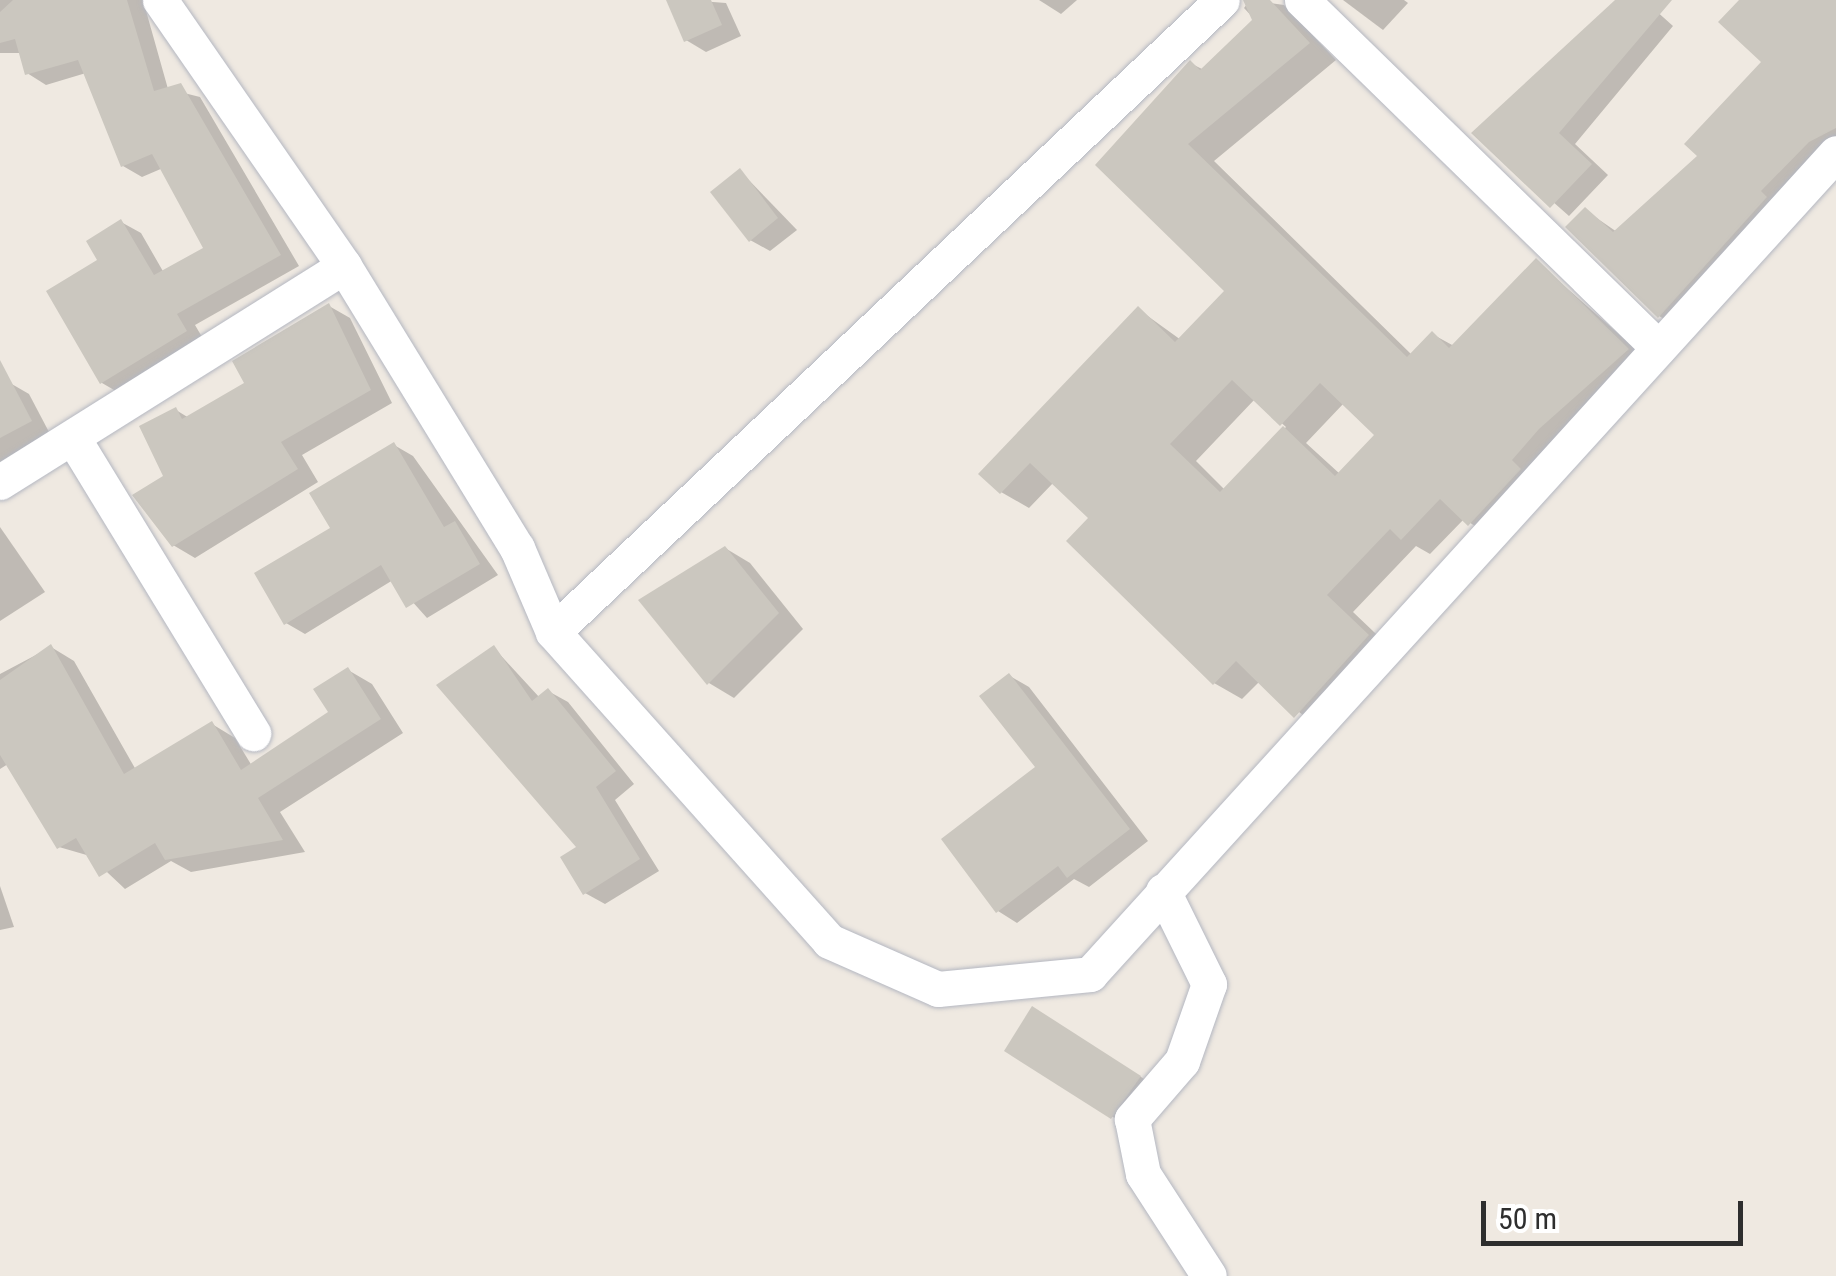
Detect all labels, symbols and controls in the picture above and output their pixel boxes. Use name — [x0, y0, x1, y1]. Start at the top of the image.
scale bar — [1486, 1181, 1748, 1243]
text: 50 m — [1498, 1201, 1557, 1236]

